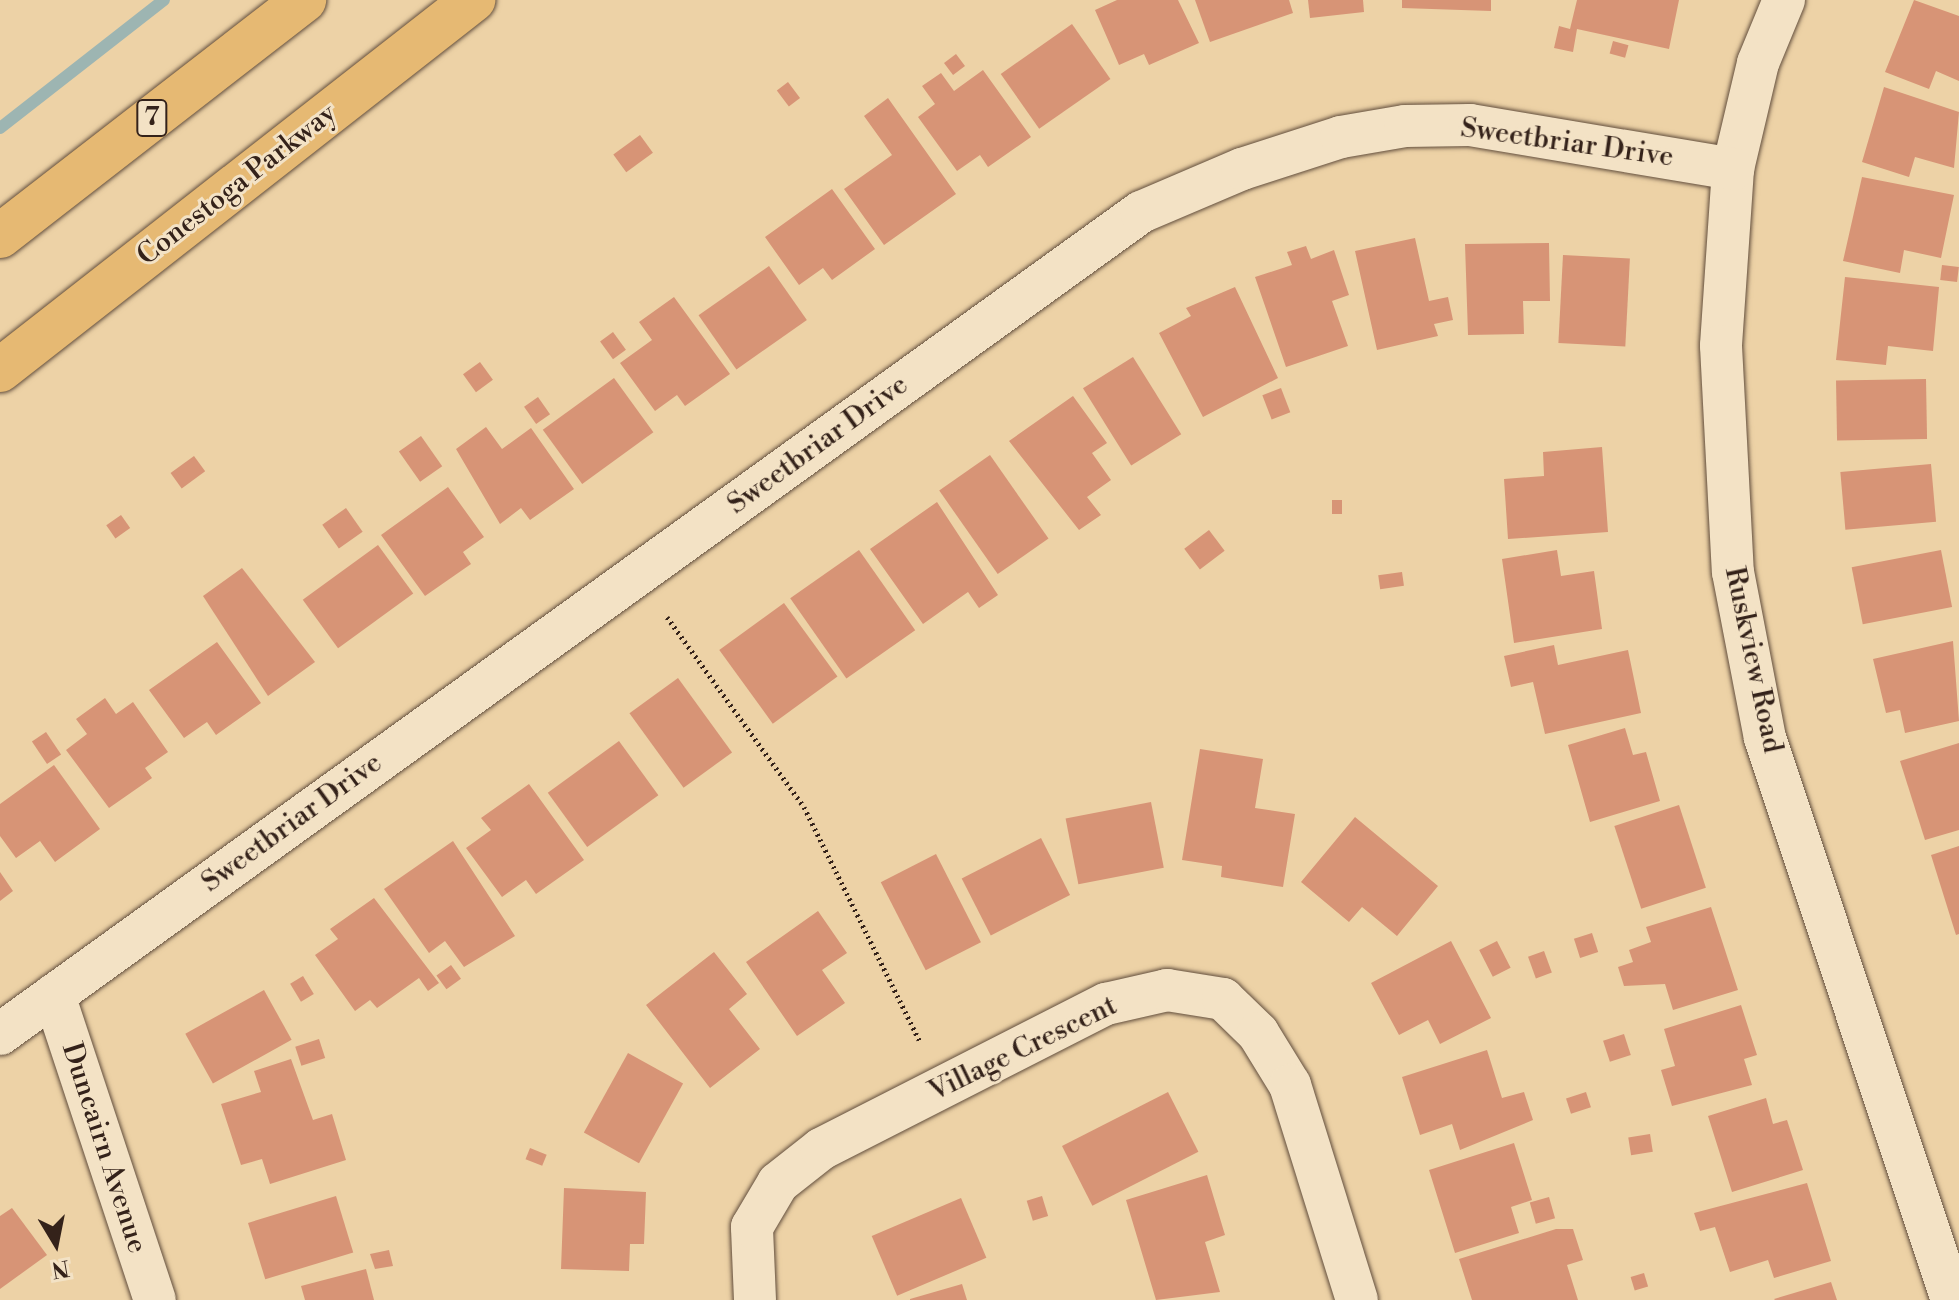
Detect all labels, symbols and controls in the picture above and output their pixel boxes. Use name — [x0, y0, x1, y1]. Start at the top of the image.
road number: 7 — [136, 96, 168, 140]
street label: Conestoga Parkway — [131, 97, 343, 273]
street label: Sweetbriar Drive — [1458, 111, 1676, 175]
street label: Sweetbriar Drive — [721, 368, 915, 522]
street label: Ruskview Road — [1717, 564, 1789, 756]
street label: Sweetbriar Drive — [195, 746, 389, 900]
street label: Village Crescent — [924, 989, 1122, 1109]
street label: Duncairn Avenue — [54, 1039, 154, 1257]
north arrow — [16, 1204, 96, 1284]
text: N — [49, 1253, 71, 1283]

